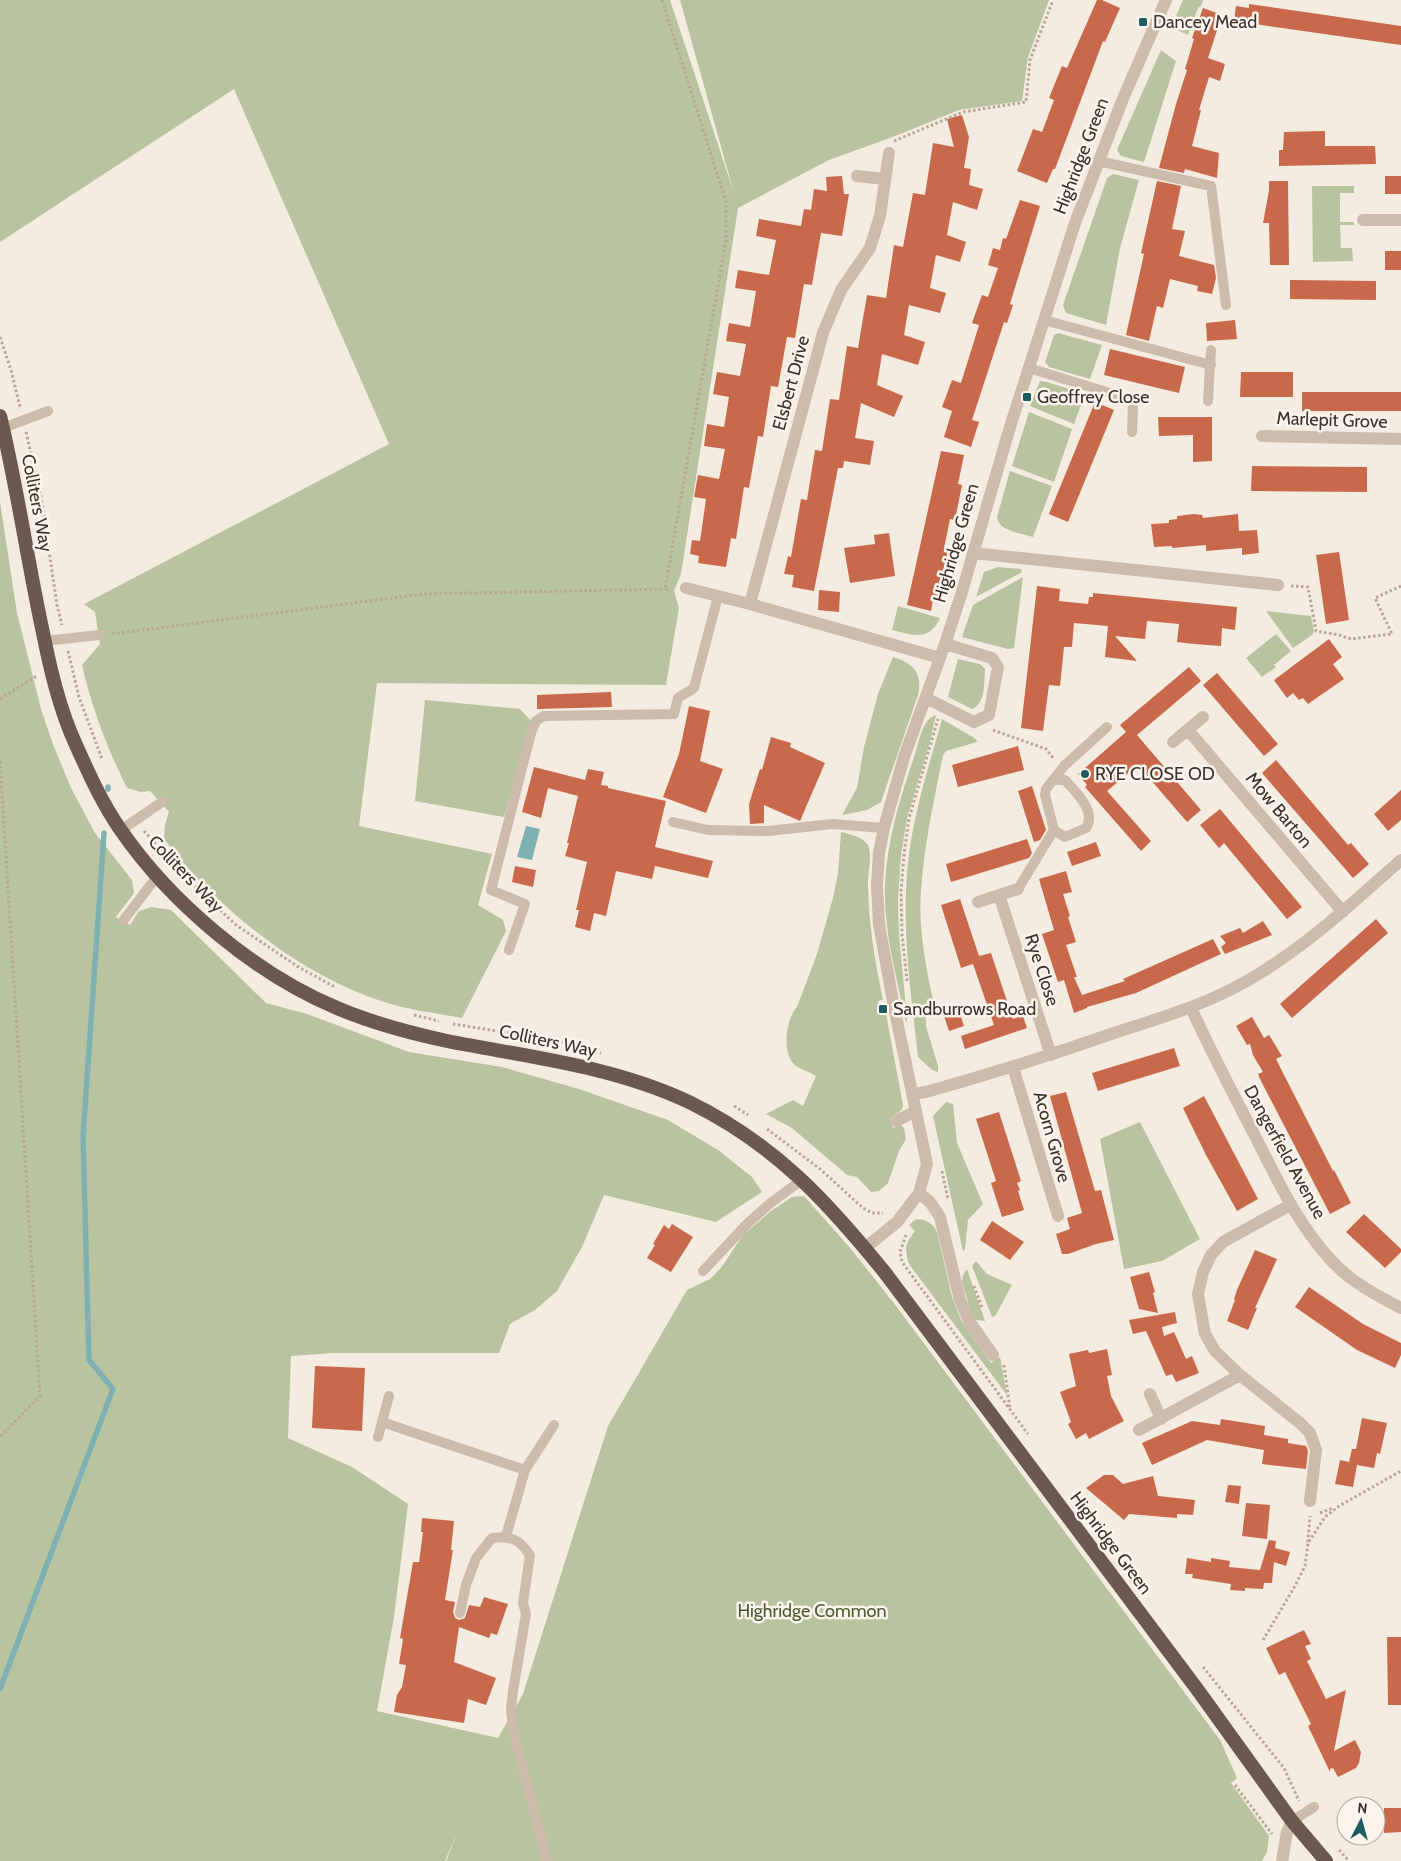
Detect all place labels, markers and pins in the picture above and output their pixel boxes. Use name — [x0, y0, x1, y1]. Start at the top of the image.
place label: Dancey Mead — [1153, 11, 1257, 33]
marker: Dancey Mead — [1137, 16, 1149, 28]
place label: Geoffrey Close — [1037, 386, 1149, 408]
marker: Geoffrey Close — [1021, 391, 1033, 403]
place label: RYE CLOSE OD — [1095, 763, 1215, 785]
marker: RYE CLOSE OD — [1079, 768, 1091, 780]
place label: Sandburrows Road — [893, 998, 1036, 1020]
marker: Sandburrows Road — [877, 1003, 889, 1015]

